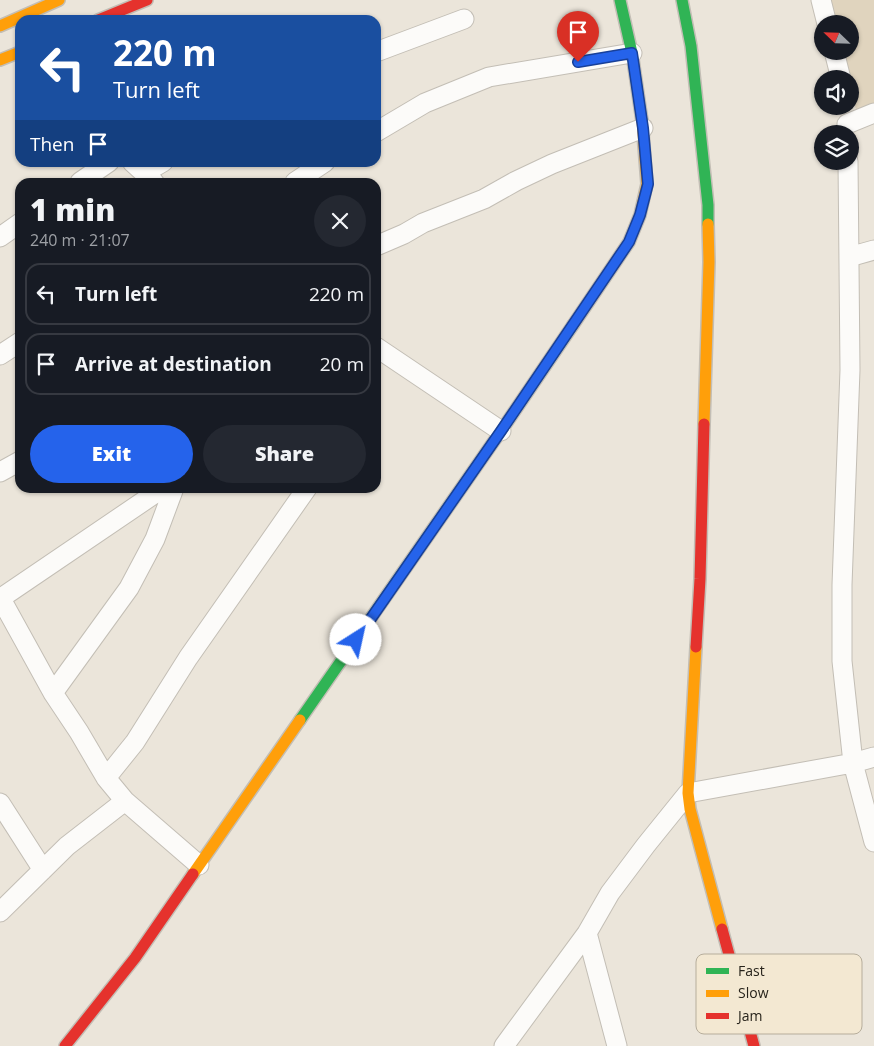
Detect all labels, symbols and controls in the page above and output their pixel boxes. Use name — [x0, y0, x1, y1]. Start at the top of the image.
pin — [557, 11, 599, 62]
north arrow — [814, 15, 859, 60]
map controls — [814, 15, 859, 170]
icon: arrive — [564, 18, 592, 46]
text: 220 m — [113, 29, 217, 76]
icon: left — [30, 35, 95, 100]
button: sound — [814, 70, 859, 115]
text: Turn left — [113, 74, 200, 104]
button: layers — [814, 125, 859, 170]
icon: arrive — [84, 130, 112, 158]
text: Then — [30, 131, 74, 157]
text: 1 min — [30, 189, 115, 230]
button: close — [314, 195, 366, 247]
text: 240 m · 21:07 — [30, 229, 130, 251]
icon: left — [32, 280, 60, 308]
text: Turn left — [75, 281, 157, 307]
text: 220 m — [309, 281, 364, 307]
icon: arrive — [32, 350, 60, 378]
text: Arrive at destination — [75, 351, 272, 377]
text: 20 m — [320, 351, 364, 377]
button: Exit — [30, 425, 193, 483]
button: Share — [203, 425, 366, 483]
position arrow — [329, 613, 381, 665]
legend — [696, 954, 862, 1034]
text: Fast — [738, 961, 765, 980]
text: Slow — [738, 983, 769, 1002]
text: Jam — [736, 1006, 763, 1025]

